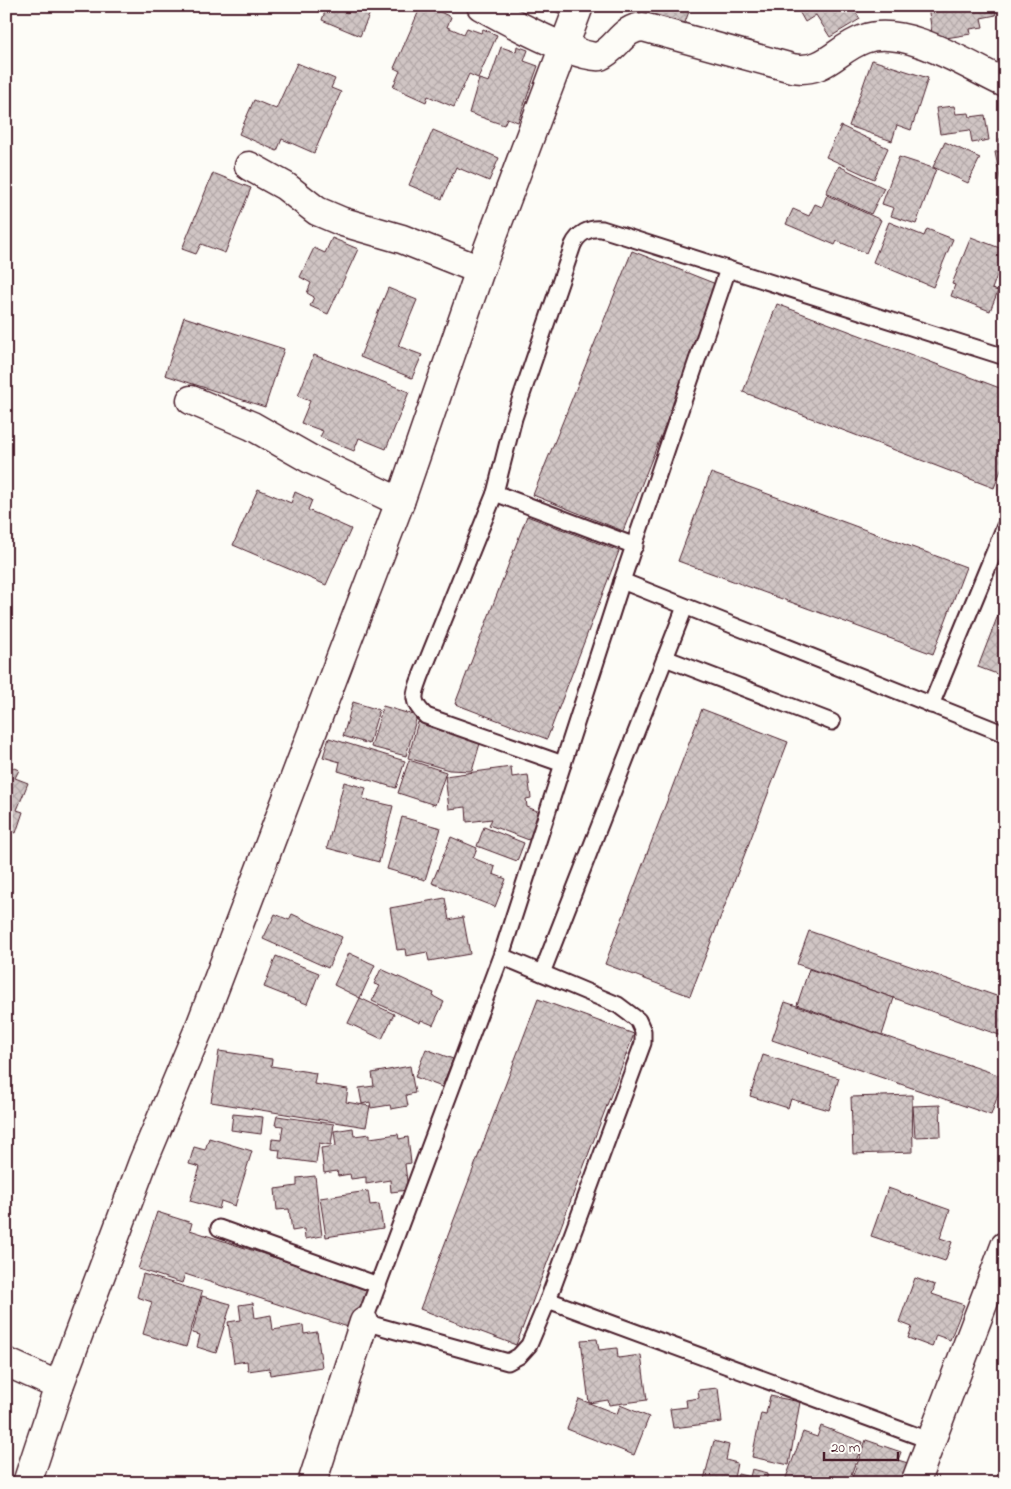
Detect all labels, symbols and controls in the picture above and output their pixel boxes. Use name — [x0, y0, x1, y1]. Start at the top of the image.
scale bar — [824, 1429, 897, 1461]
text: 20 m — [831, 1437, 861, 1459]

